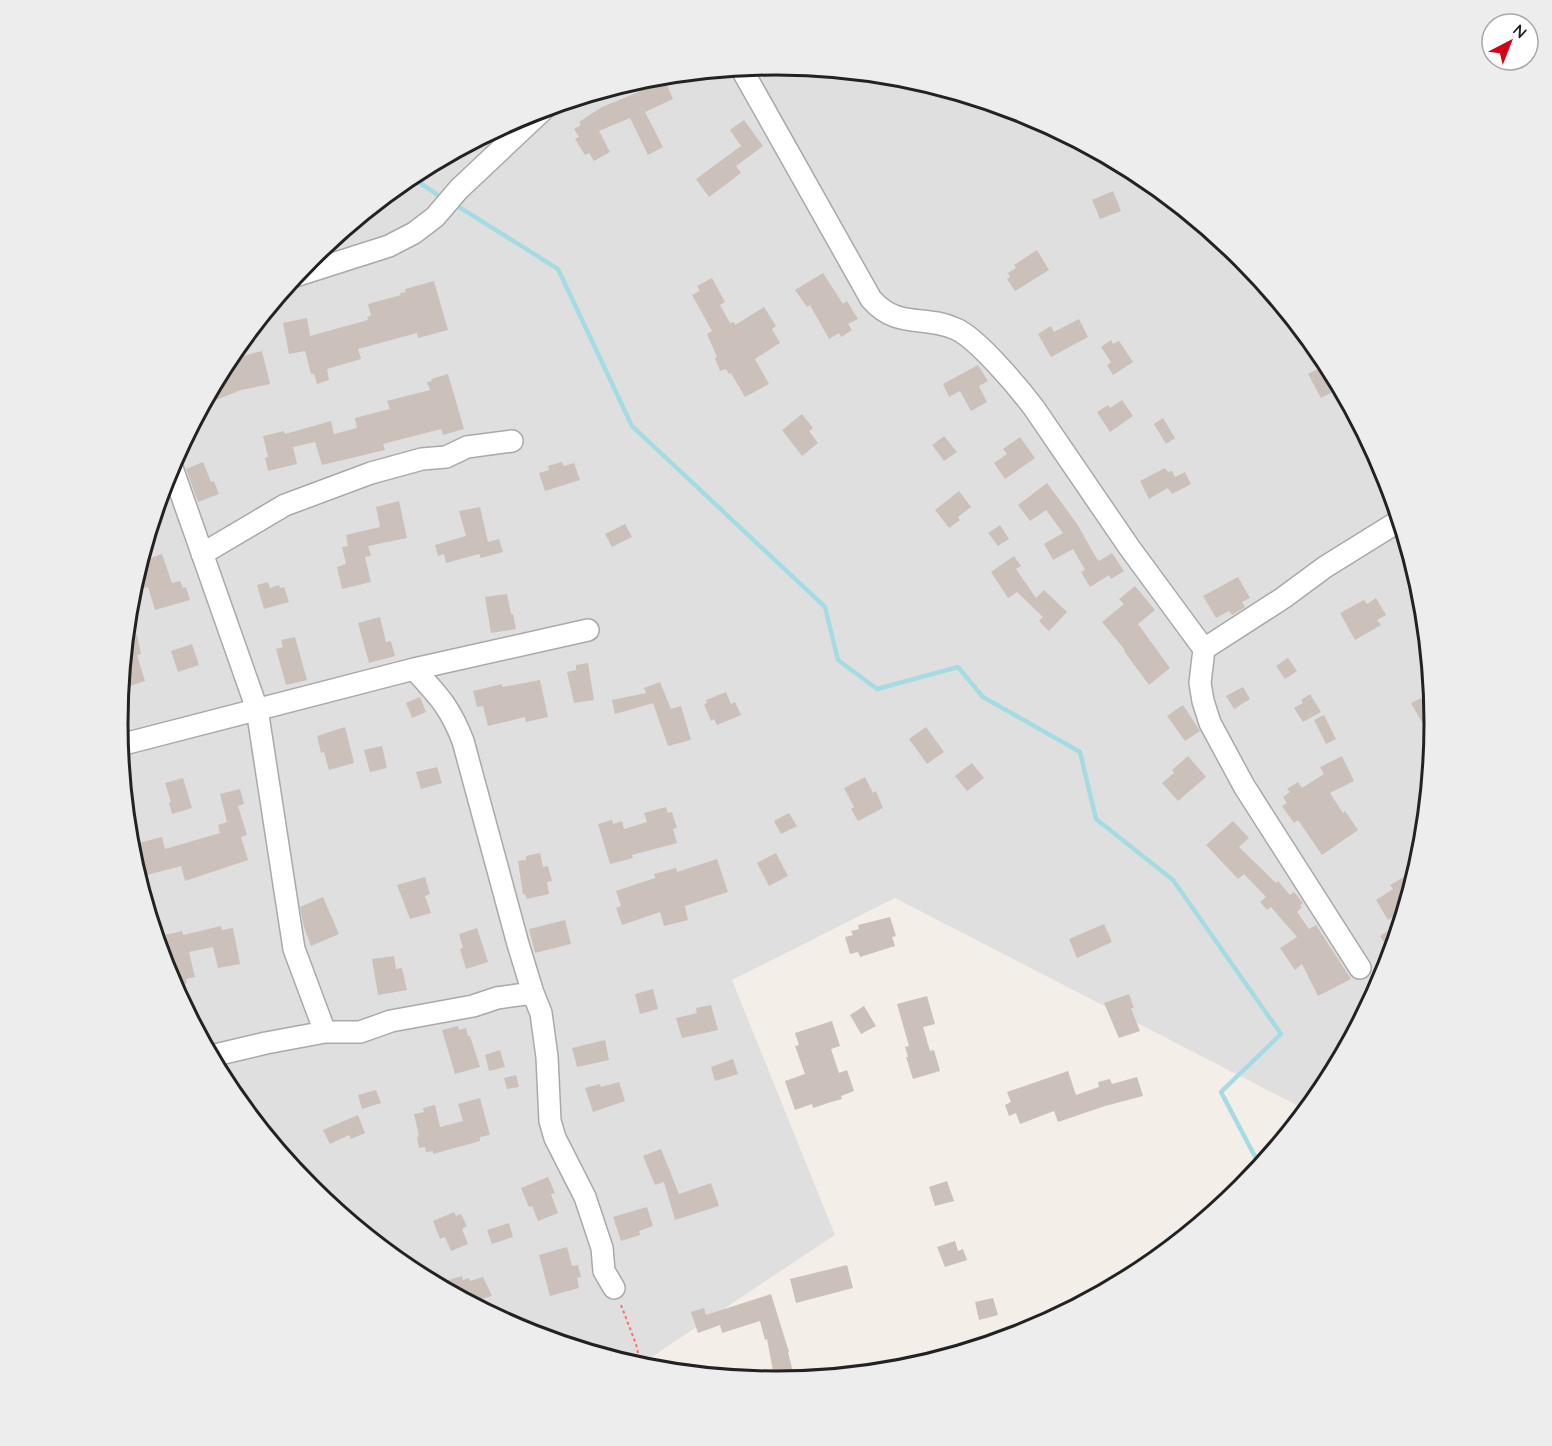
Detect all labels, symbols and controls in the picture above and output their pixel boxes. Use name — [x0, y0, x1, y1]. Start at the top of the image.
north arrow — [1480, 12, 1540, 72]
text: N — [1509, 19, 1531, 42]

